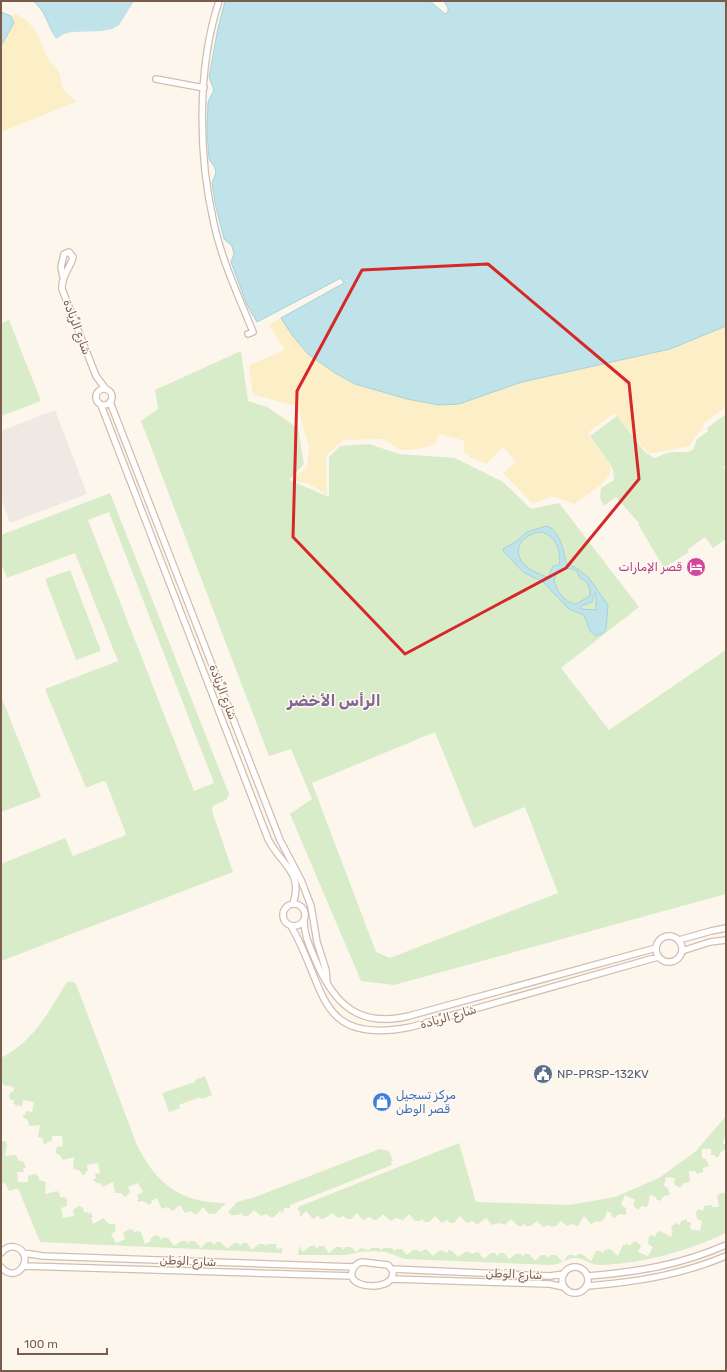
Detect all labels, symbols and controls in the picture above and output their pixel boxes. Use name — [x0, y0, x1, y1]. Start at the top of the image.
street label: شارع الرِّيادة — [58, 297, 94, 357]
hotel icon: قصر الإمارات — [685, 556, 707, 578]
place label: قصر الإمارات — [618, 560, 682, 575]
street label: شارع الرِّيادة — [204, 662, 240, 722]
district label: الرأس الأخضر — [286, 691, 381, 710]
street label: شارع الرِّيادة — [418, 1002, 478, 1034]
public building icon: NP-PRSP-132KV — [532, 1063, 554, 1085]
place label: NP-PRSP-132KV — [557, 1067, 649, 1081]
place label: مركز تسجيل قصر الوطن — [396, 1088, 456, 1117]
shop icon: مركز تسجيل قصر الوطن — [371, 1091, 393, 1113]
street label: شارع الوَطَن — [159, 1253, 217, 1271]
street label: شارع الوَطَن — [485, 1266, 543, 1284]
scale bar — [18, 1330, 107, 1356]
text: 100 m — [24, 1337, 58, 1351]

